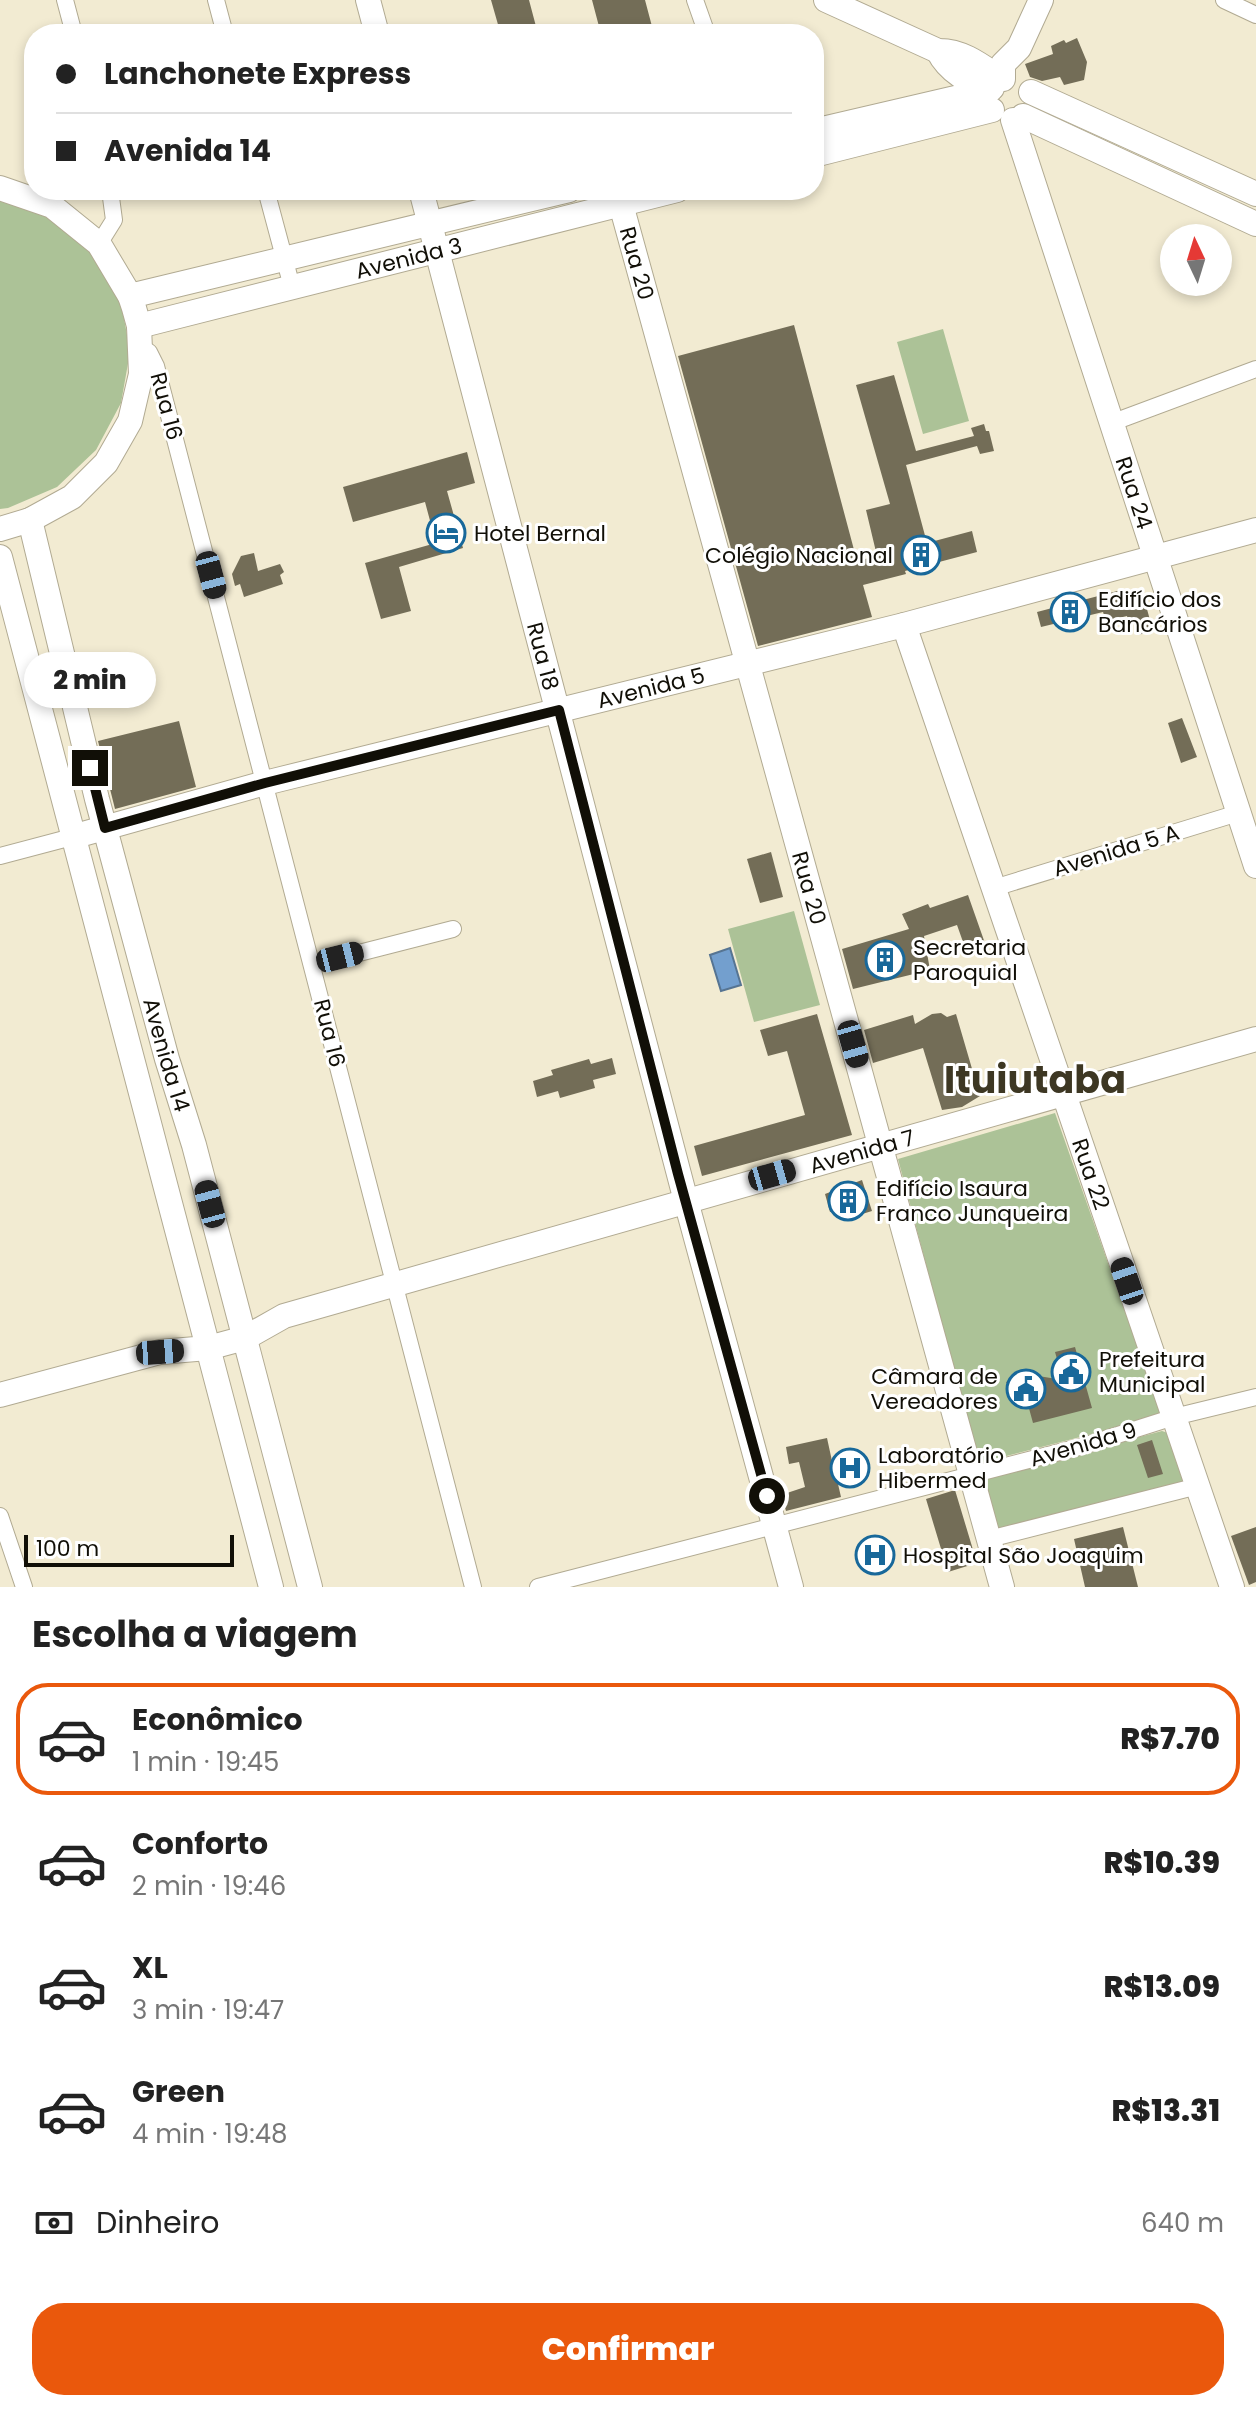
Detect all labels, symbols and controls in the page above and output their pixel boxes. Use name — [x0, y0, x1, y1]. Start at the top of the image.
text: Lanchonete Express — [104, 52, 411, 95]
text: Avenida 14 — [104, 129, 271, 172]
street label: Rua 20 — [612, 223, 662, 304]
north arrow — [1160, 224, 1232, 296]
map controls — [1160, 224, 1232, 296]
street label: Avenida 3 — [352, 230, 465, 287]
street label: Rua 16 — [143, 369, 190, 444]
street label: Rua 24 — [1108, 453, 1160, 533]
hotel icon: Hotel Bernal — [425, 512, 467, 554]
place label: Hotel Bernal — [474, 518, 606, 549]
building icon: Colégio Nacional — [900, 534, 942, 576]
place label: Colégio Nacional — [705, 540, 893, 571]
car — [193, 549, 229, 601]
place label: Edifício dos Bancários — [1098, 584, 1221, 640]
building icon: Edifício dos Bancários — [1049, 591, 1091, 633]
street label: Rua 18 — [519, 619, 566, 694]
callout: 2 min — [24, 652, 156, 708]
street label: Avenida 5 — [594, 660, 708, 716]
text: 2 min — [53, 662, 127, 698]
route end — [72, 750, 108, 786]
street label: Avenida 5 A — [1049, 817, 1183, 884]
street label: Rua 20 — [784, 848, 834, 928]
place label: Secretaria Paroquial — [913, 932, 1026, 988]
building icon: Secretaria Paroquial — [864, 939, 906, 981]
car — [314, 940, 366, 974]
street label: Avenida 14 — [135, 995, 198, 1116]
street label: Rua 16 — [306, 996, 353, 1070]
car — [835, 1018, 871, 1070]
district label: Ituiutaba — [944, 1053, 1126, 1106]
street label: Avenida 7 — [806, 1122, 918, 1181]
street label: Rua 22 — [1064, 1134, 1117, 1214]
car — [746, 1157, 798, 1193]
place label: Edifício Isaura Franco Junqueira — [876, 1173, 1068, 1229]
car — [192, 1178, 228, 1230]
building icon: Edifício Isaura Franco Junqueira — [827, 1180, 869, 1222]
car — [1108, 1254, 1146, 1308]
car — [135, 1338, 185, 1366]
place label: Prefeitura Municipal — [1099, 1344, 1205, 1400]
public building icon: Prefeitura Municipal — [1050, 1351, 1092, 1393]
place label: Câmara de Vereadores — [870, 1361, 998, 1417]
public building icon: Câmara de Vereadores — [1005, 1368, 1047, 1410]
street label: Avenida 9 — [1026, 1414, 1140, 1475]
place label: Laboratório Hibermed — [878, 1440, 1004, 1496]
hospital icon: Laboratório Hibermed — [829, 1447, 871, 1489]
route start — [749, 1478, 785, 1514]
scale bar — [24, 1531, 234, 1567]
text: 100 m — [36, 1533, 99, 1564]
hospital icon: Hospital São Joaquim — [854, 1534, 896, 1576]
place label: Hospital São Joaquim — [903, 1540, 1144, 1571]
text: Escolha a viagem — [32, 1609, 358, 1660]
text: Econômico — [132, 1698, 303, 1741]
icon: car — [36, 1703, 108, 1775]
text: R$7.70 — [1120, 1717, 1220, 1760]
text: 1 min · 19:45 — [132, 1744, 279, 1780]
text: Conforto — [132, 1822, 268, 1865]
icon: car — [36, 1827, 108, 1899]
text: R$10.39 — [1104, 1841, 1220, 1884]
text: 2 min · 19:46 — [132, 1868, 286, 1904]
text: XL — [132, 1946, 168, 1989]
icon: car — [36, 1951, 108, 2023]
text: R$13.09 — [1104, 1965, 1220, 2008]
text: 3 min · 19:47 — [132, 1992, 284, 2028]
text: Green — [132, 2070, 225, 2113]
icon: car — [36, 2075, 108, 2147]
text: R$13.31 — [1111, 2089, 1220, 2132]
text: 4 min · 19:48 — [132, 2116, 288, 2152]
icon: cash — [32, 2201, 76, 2245]
text: Dinheiro — [96, 2201, 219, 2244]
text: 640 m — [1141, 2205, 1224, 2241]
button: Confirmar — [32, 2303, 1224, 2395]

